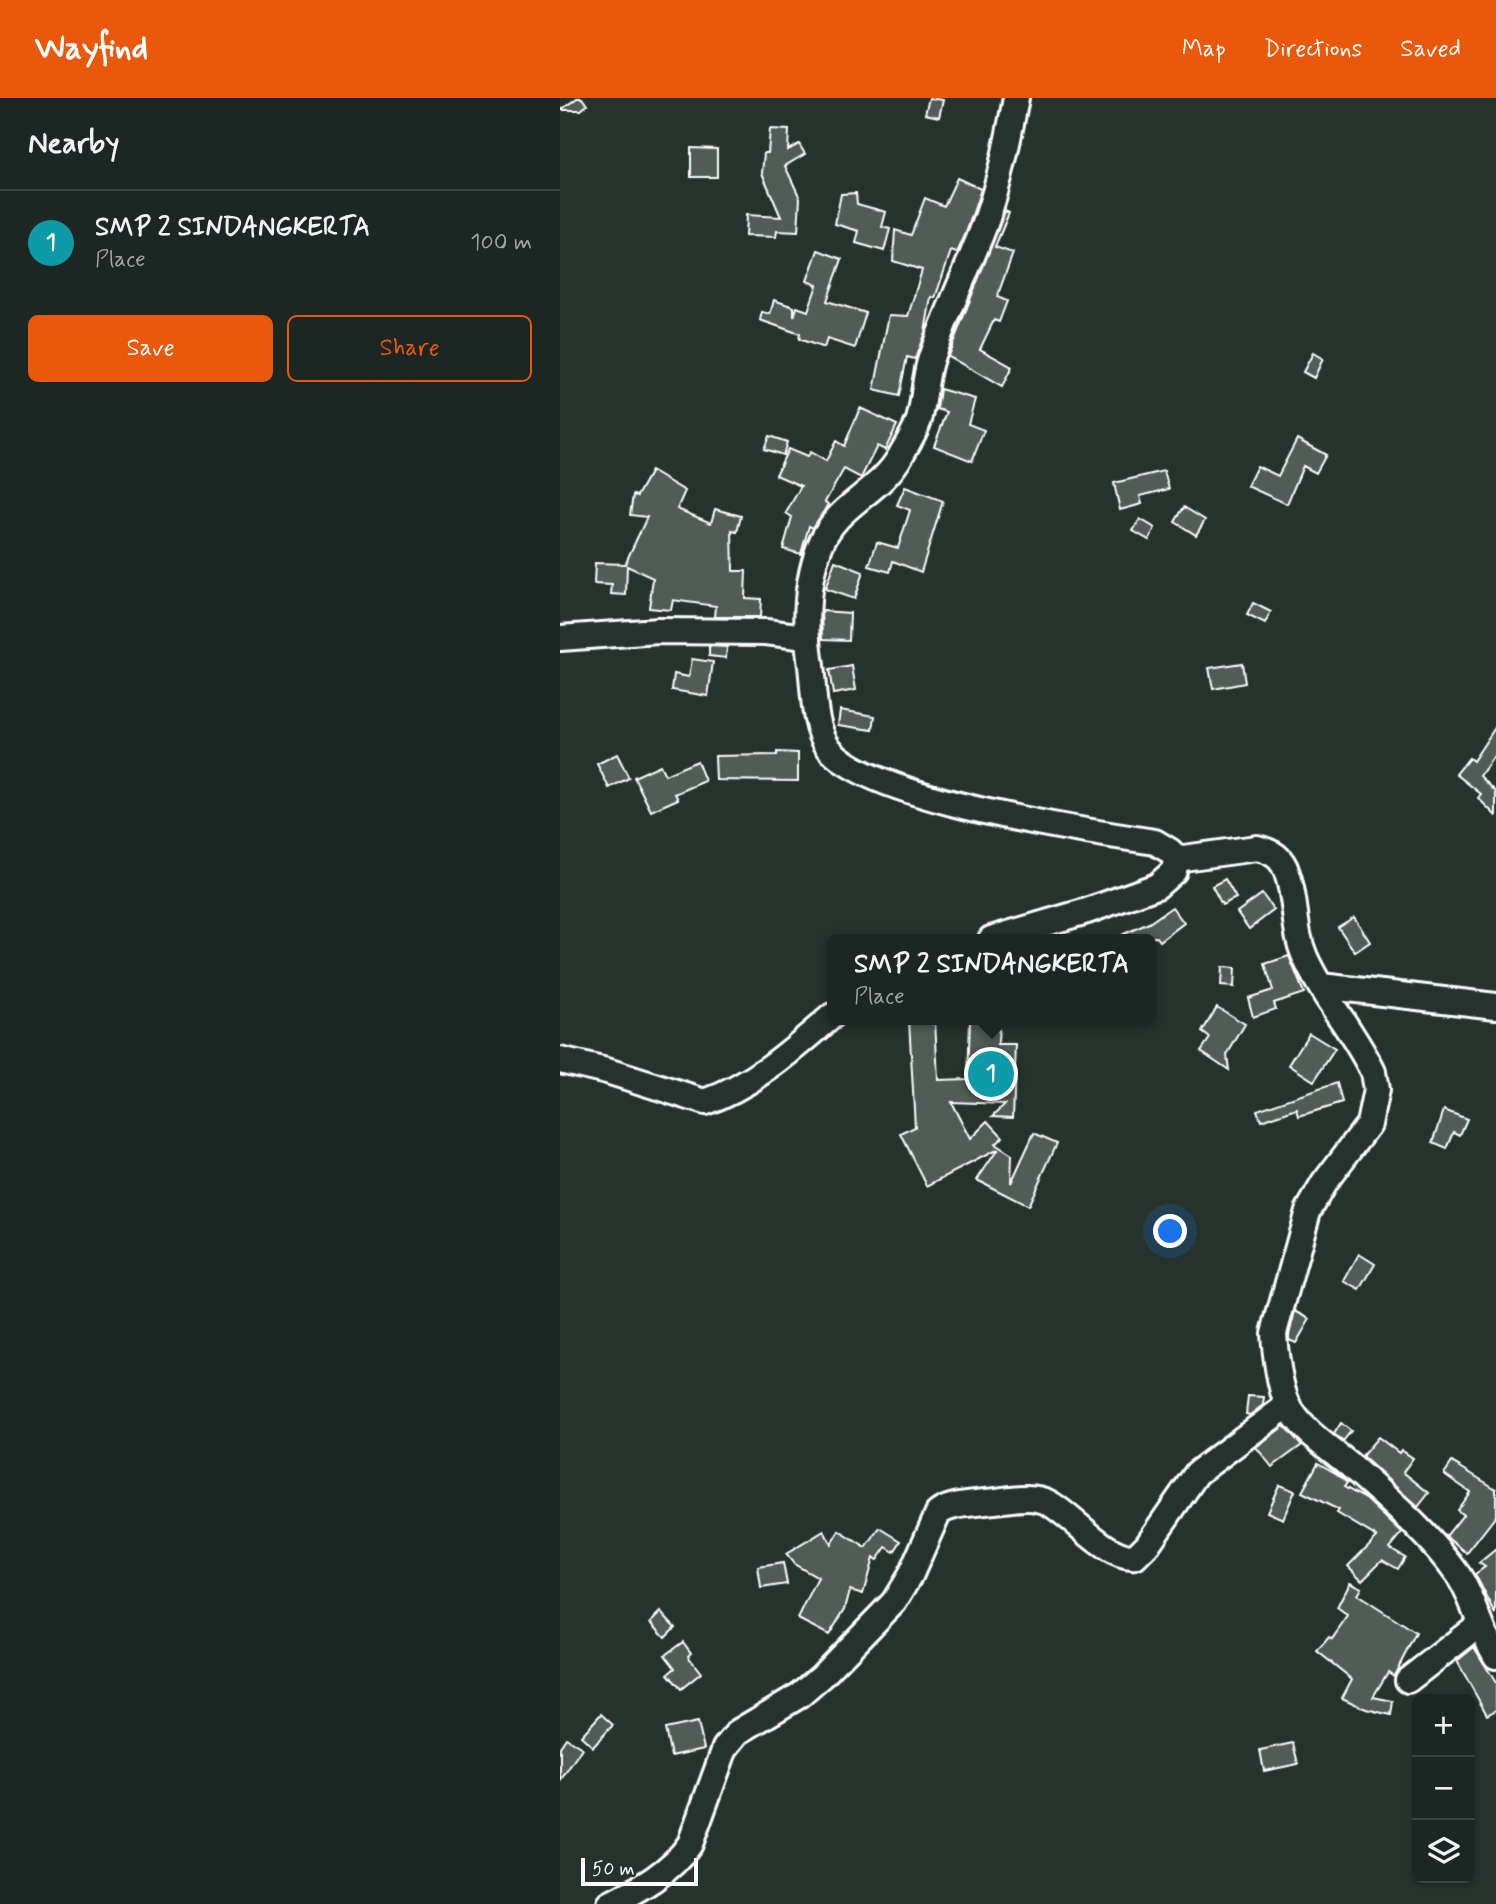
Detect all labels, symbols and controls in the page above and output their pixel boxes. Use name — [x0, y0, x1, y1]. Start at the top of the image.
text: Wayfind — [35, 27, 148, 71]
text: Map — [1182, 34, 1226, 65]
text: Directions — [1264, 34, 1362, 65]
text: Saved — [1400, 34, 1461, 65]
text: Nearby — [28, 124, 119, 163]
text: SMP 2 SINDANGKERTA — [95, 211, 370, 245]
text: 1 — [46, 228, 56, 258]
text: 100 m — [470, 228, 532, 258]
text: Place — [95, 245, 146, 275]
button: Save — [28, 315, 273, 382]
button: Share — [287, 315, 532, 382]
popup — [827, 934, 1156, 1025]
text: SMP 2 SINDANGKERTA — [854, 948, 1129, 982]
text: Place — [854, 982, 905, 1012]
pin: 1 — [968, 1048, 1014, 1100]
your location — [1153, 1214, 1187, 1248]
map controls — [1412, 1694, 1475, 1883]
button: + — [1412, 1694, 1475, 1757]
button: − — [1412, 1757, 1475, 1820]
button: layers — [1412, 1820, 1475, 1883]
scale bar — [581, 1855, 698, 1887]
text: 50 m — [592, 1857, 635, 1882]

